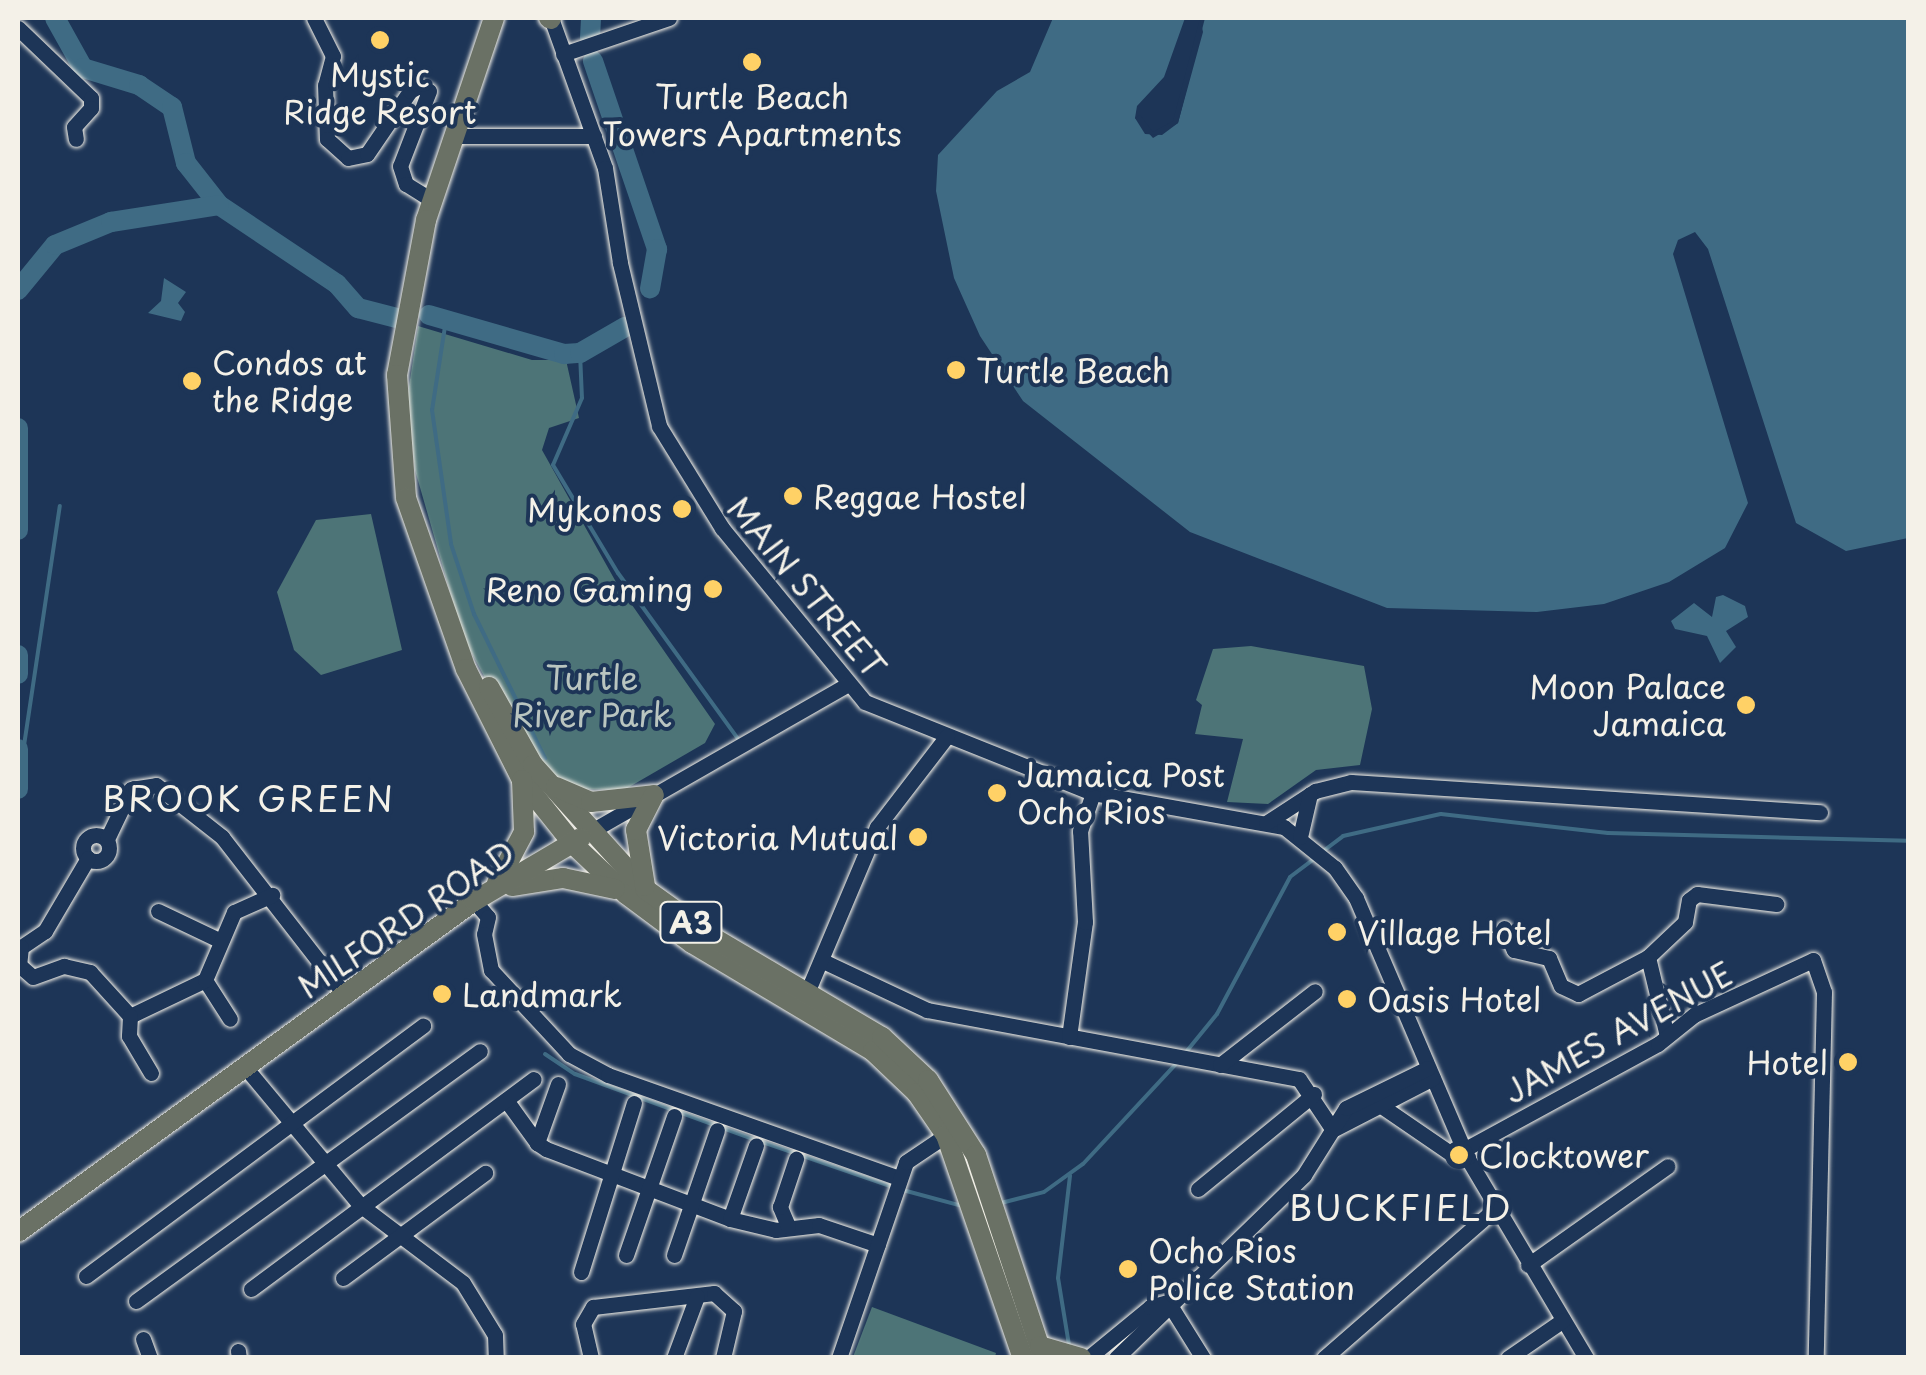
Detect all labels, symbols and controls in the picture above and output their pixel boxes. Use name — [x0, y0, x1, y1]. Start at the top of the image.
marker: Mystic Ridge Resort — [369, 29, 391, 51]
marker: Turtle Beach Towers Apartments — [741, 51, 763, 73]
place label: Mystic Ridge Resort — [283, 56, 477, 131]
place label: Turtle Beach Towers Apartments — [602, 78, 902, 153]
place label: Condos at the Ridge — [212, 344, 367, 419]
place label: Turtle Beach — [976, 351, 1173, 389]
marker: Turtle Beach — [945, 359, 967, 381]
marker: Condos at the Ridge — [181, 370, 203, 392]
place label: Reggae Hostel — [813, 477, 1028, 515]
marker: Reggae Hostel — [782, 485, 804, 507]
street label: MAIN STREET — [720, 488, 894, 686]
place label: Mykonos — [527, 490, 662, 528]
marker: Mykonos — [671, 498, 693, 520]
place label: Reno Gaming — [486, 570, 693, 608]
marker: Reno Gaming — [702, 578, 724, 600]
park label: Turtle River Park — [512, 659, 672, 734]
place label: Moon Palace Jamaica — [1529, 668, 1726, 743]
marker: Moon Palace Jamaica — [1735, 694, 1757, 716]
place label: Jamaica Post Ocho Rios — [1017, 756, 1224, 831]
district label: BROOK GREEN — [103, 777, 395, 819]
marker: Jamaica Post Ocho Rios — [986, 782, 1008, 804]
place label: Victoria Mutual — [658, 818, 898, 856]
marker: Victoria Mutual — [907, 826, 929, 848]
street label: MILFORD ROAD — [290, 832, 522, 1006]
road number: A3 — [658, 897, 724, 947]
place label: Village Hotel — [1357, 913, 1551, 951]
marker: Village Hotel — [1326, 921, 1348, 943]
street label: JAMES AVENUE — [1497, 953, 1739, 1111]
place label: Landmark — [462, 975, 622, 1013]
place label: Oasis Hotel — [1367, 980, 1541, 1018]
marker: Landmark — [431, 983, 453, 1005]
marker: Oasis Hotel — [1336, 988, 1358, 1010]
place label: Hotel — [1746, 1043, 1828, 1081]
marker: Hotel — [1837, 1051, 1859, 1073]
place label: Clocktower — [1479, 1136, 1649, 1174]
marker: Clocktower — [1448, 1144, 1470, 1166]
district label: BUCKFIELD — [1290, 1186, 1512, 1228]
place label: Ocho Rios Police Station — [1148, 1232, 1356, 1307]
marker: Ocho Rios Police Station — [1117, 1258, 1139, 1280]

